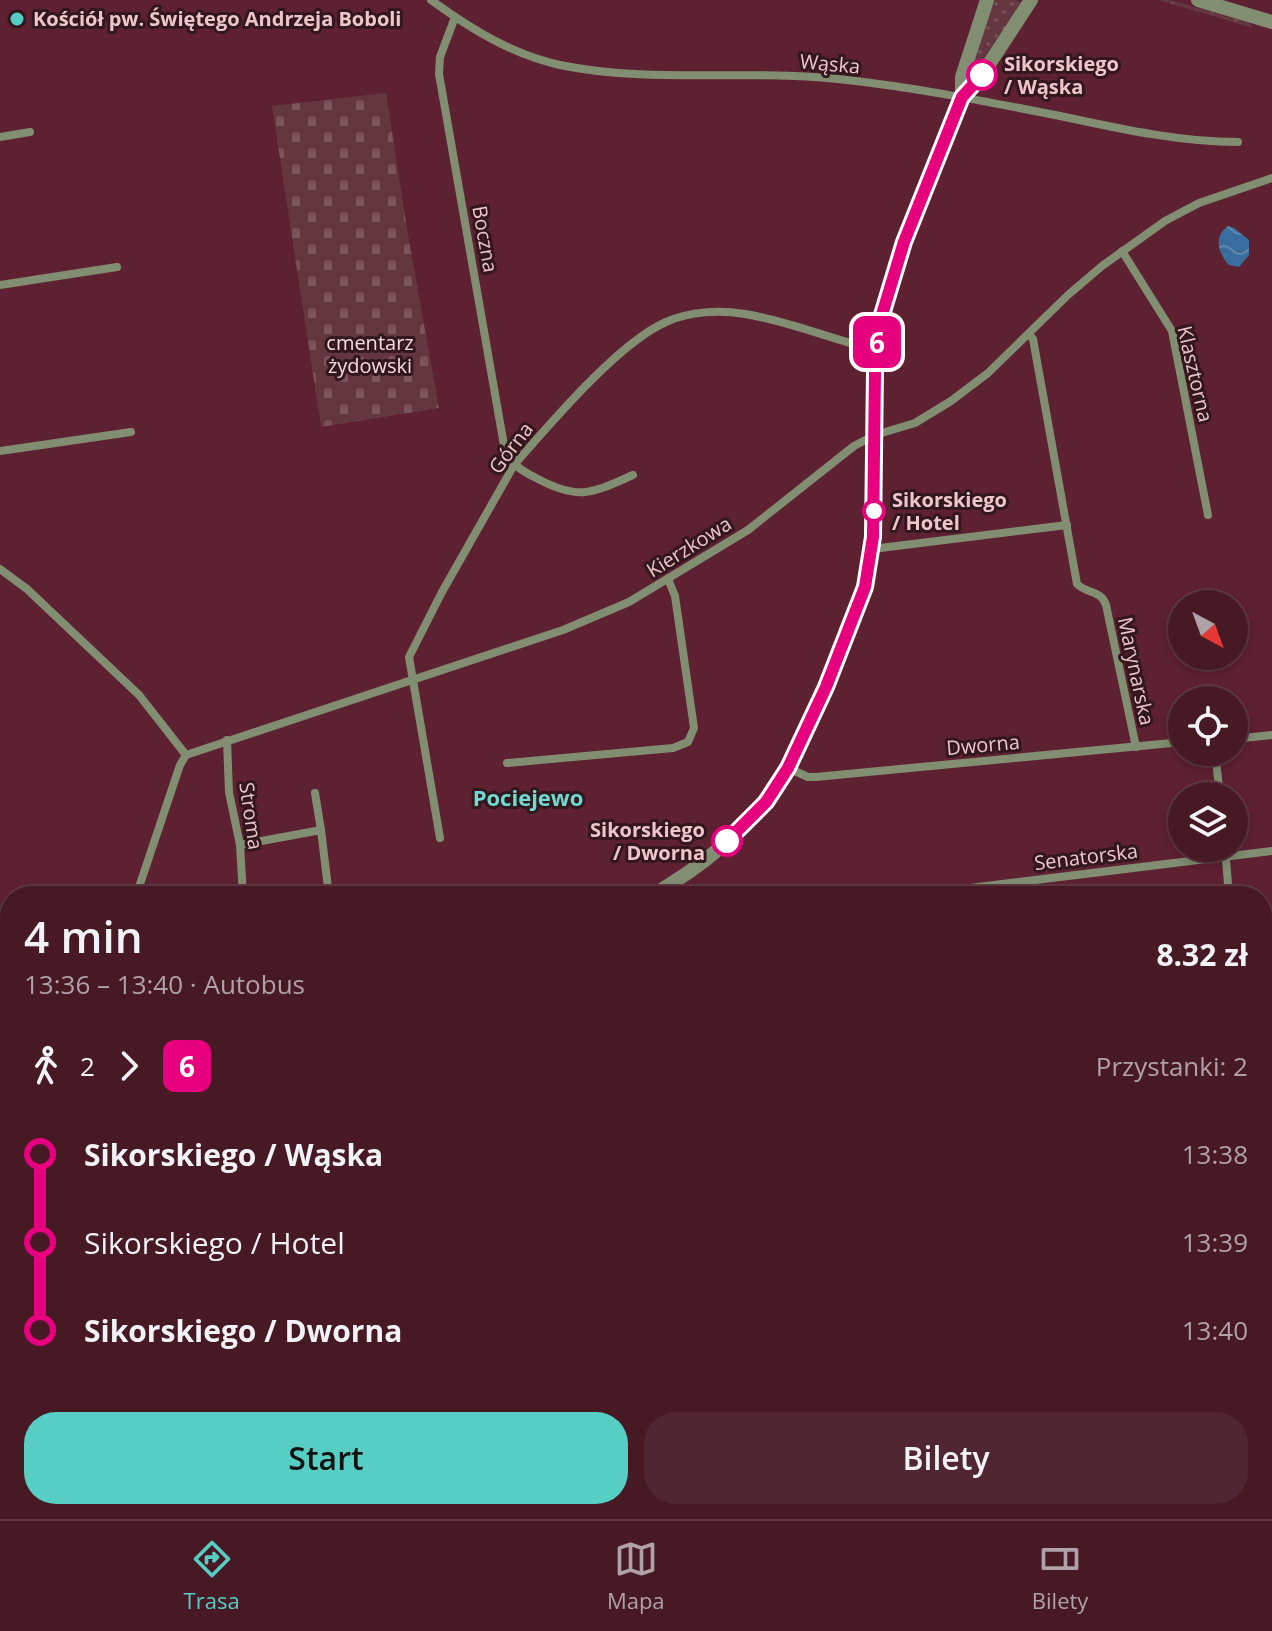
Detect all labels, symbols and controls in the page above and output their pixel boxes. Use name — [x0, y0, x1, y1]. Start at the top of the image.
place label: Kościół pw. Świętego Andrzeja Boboli — [33, 5, 401, 32]
marker: Kościół pw. Świętego Andrzeja Boboli — [8, 10, 26, 28]
street label: Wąska — [799, 47, 861, 80]
place label: Sikorskiego / Wąska — [1004, 50, 1119, 100]
marker: Sikorskiego / Wąska — [967, 60, 997, 90]
street label: Boczna — [466, 203, 505, 274]
line badge: 6 — [851, 316, 903, 368]
text: 6 — [869, 323, 885, 361]
street label: Klasztorna — [1171, 323, 1220, 425]
park label: cmentarz żydowski — [326, 329, 414, 379]
street label: Górna — [482, 416, 539, 479]
place label: Sikorskiego / Hotel — [892, 486, 1007, 536]
marker: Sikorskiego / Hotel — [863, 500, 885, 522]
street label: Kierzkowa — [641, 510, 736, 583]
north arrow — [1168, 590, 1248, 670]
map controls — [1168, 590, 1248, 862]
street label: Marynarska — [1112, 614, 1161, 728]
button: locate — [1168, 686, 1248, 766]
street label: Dworna — [945, 728, 1021, 761]
street label: Stroma — [233, 780, 270, 851]
district label: Pociejewo — [473, 782, 583, 812]
button: layers — [1168, 782, 1248, 862]
place label: Sikorskiego / Dworna — [590, 816, 705, 866]
marker: Sikorskiego / Dworna — [712, 826, 742, 856]
street label: Senatorska — [1033, 837, 1139, 876]
text: 4 min — [24, 906, 143, 966]
text: 8.32 zł — [1156, 934, 1248, 975]
text: 13:36 – 13:40 · Autobus — [24, 966, 305, 1002]
icon: walk — [24, 1044, 68, 1088]
icon: forward — [107, 1044, 151, 1088]
text: 6 — [179, 1047, 195, 1085]
text: 2 — [80, 1048, 95, 1084]
text: Przystanki: 2 — [1096, 1048, 1248, 1084]
text: Sikorskiego / Wąska — [84, 1134, 383, 1175]
text: 13:38 — [1182, 1136, 1248, 1172]
text: Sikorskiego / Hotel — [84, 1222, 345, 1263]
text: 13:39 — [1182, 1224, 1248, 1260]
text: Sikorskiego / Dworna — [84, 1310, 402, 1351]
text: 13:40 — [1182, 1312, 1248, 1348]
button: Start — [24, 1412, 628, 1504]
button: Bilety — [644, 1412, 1248, 1504]
tab: Trasa — [184, 1537, 240, 1615]
tab: Mapa — [607, 1537, 665, 1615]
tab: Bilety — [1032, 1537, 1088, 1615]

